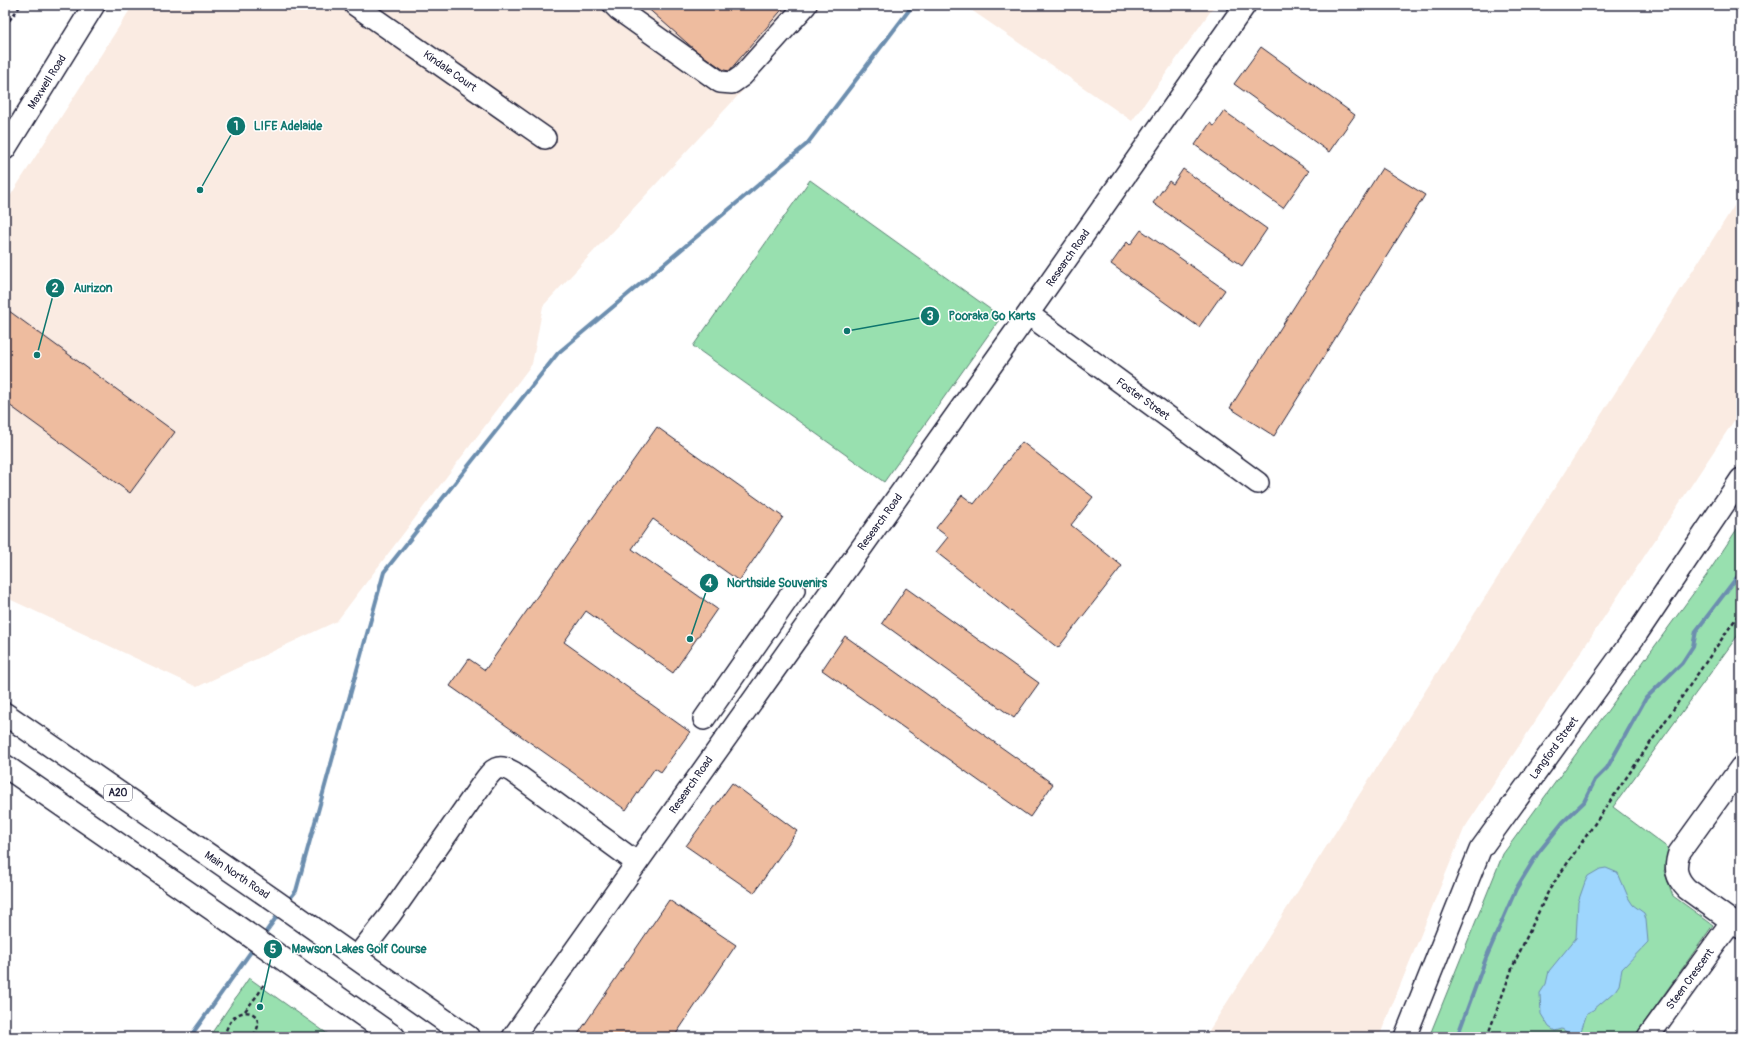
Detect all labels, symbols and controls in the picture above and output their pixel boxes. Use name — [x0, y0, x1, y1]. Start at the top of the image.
street label: Kindale Court — [421, 48, 480, 94]
street label: Maxwell Road — [25, 52, 69, 112]
callout: LIFE Adelaide — [226, 114, 331, 138]
text: 1 — [234, 119, 238, 134]
text: LIFE Adelaide — [254, 119, 323, 134]
street label: Research Road — [1043, 227, 1093, 289]
callout: Aurizon — [45, 276, 121, 300]
text: 2 — [52, 281, 59, 296]
text: Aurizon — [73, 281, 113, 296]
callout: Pooraka Go Karts — [920, 304, 1043, 328]
text: 3 — [927, 309, 934, 324]
text: Pooraka Go Karts — [949, 309, 1036, 324]
street label: Foster Street — [1114, 375, 1173, 423]
street label: Research Road — [855, 491, 905, 553]
callout: Northside Souvenirs — [699, 571, 835, 595]
text: 4 — [705, 576, 713, 591]
text: Northside Souvenirs — [727, 576, 828, 591]
street label: Langford Street — [1527, 714, 1581, 782]
street label: Research Road — [666, 754, 716, 816]
road number: A20 — [104, 785, 132, 801]
street label: Main North Road — [202, 848, 272, 902]
callout: Mawson Lakes Golf Course — [263, 937, 434, 961]
text: 5 — [270, 942, 277, 957]
text: Mawson Lakes Golf Course — [292, 942, 427, 957]
street label: Steen Crescent — [1664, 945, 1717, 1012]

